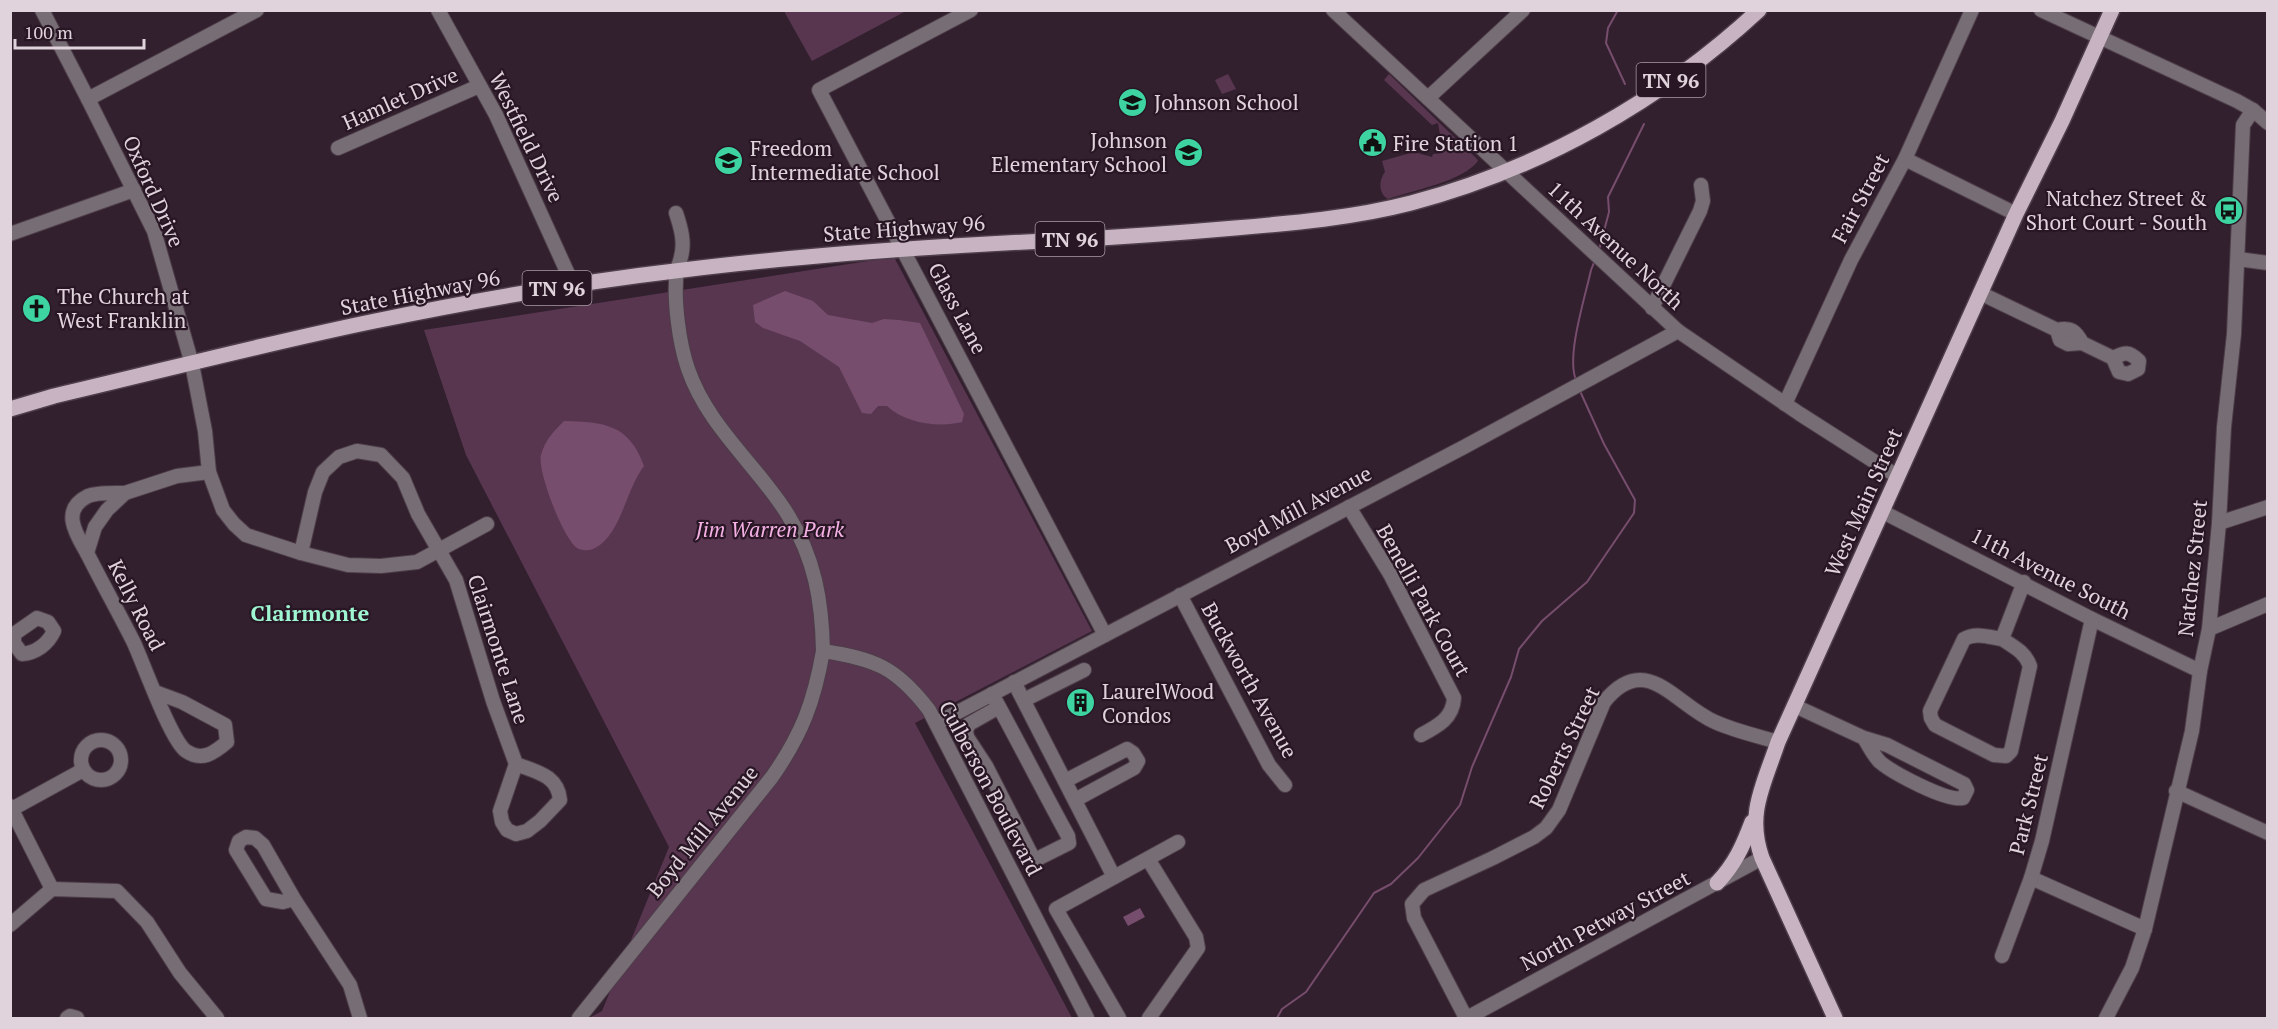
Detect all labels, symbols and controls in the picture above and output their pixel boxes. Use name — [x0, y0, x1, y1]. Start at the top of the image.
scale bar — [15, 12, 144, 50]
text: 100 m — [24, 20, 73, 44]
street label: Hamlet Drive — [338, 60, 462, 136]
road number: TN 96 — [1636, 63, 1706, 97]
street label: Westfield Drive — [483, 67, 571, 207]
school or university icon: Johnson School — [1117, 86, 1149, 118]
place label: Johnson School — [1154, 88, 1299, 116]
place label: Johnson Elementary School — [991, 126, 1168, 178]
public building icon: Fire Station 1 — [1356, 127, 1388, 159]
place label: Fire Station 1 — [1393, 129, 1519, 157]
street label: Oxford Drive — [117, 131, 191, 251]
place label: Freedom Intermediate School — [750, 134, 940, 186]
school or university icon: Johnson Elementary School — [1172, 136, 1204, 168]
school or university icon: Freedom Intermediate School — [713, 144, 745, 176]
street label: Fair Street — [1825, 148, 1895, 248]
street label: 11th Avenue North — [1542, 175, 1690, 315]
place label: Natchez Street & Short Court - South — [2026, 184, 2207, 236]
bus stop icon: Natchez Street & Short Court - South — [2212, 194, 2244, 226]
street label: State Highway 96 — [822, 208, 986, 248]
road number: TN 96 — [1036, 222, 1104, 256]
street label: Glass Lane — [922, 257, 994, 359]
street label: State Highway 96 — [338, 263, 502, 321]
road number: TN 96 — [522, 271, 592, 305]
place label: The Church at West Franklin — [57, 282, 190, 334]
church icon: The Church at West Franklin — [20, 292, 52, 324]
street label: West Main Street — [1818, 423, 1908, 581]
street label: Boyd Mill Avenue — [1220, 459, 1376, 559]
street label: Natchez Street — [2171, 498, 2213, 638]
park label: Jim Warren Park — [695, 515, 845, 543]
street label: Benelli Park Court — [1370, 519, 1478, 681]
street label: 11th Avenue South — [1966, 521, 2136, 625]
street label: Kelly Road — [102, 555, 172, 655]
street label: Clairmonte Lane — [462, 571, 536, 727]
street label: Buckworth Avenue — [1196, 597, 1304, 763]
district label: Clairmonte — [251, 598, 370, 627]
place label: LaurelWood Condos — [1102, 677, 1215, 729]
street label: Roberts Street — [1522, 681, 1606, 813]
building icon: LaurelWood Condos — [1065, 687, 1097, 719]
street label: Culberson Boulevard — [933, 696, 1049, 881]
street label: Park Street — [2002, 750, 2054, 857]
street label: Boyd Mill Avenue — [640, 759, 764, 903]
street label: North Petway Street — [1515, 863, 1695, 977]

